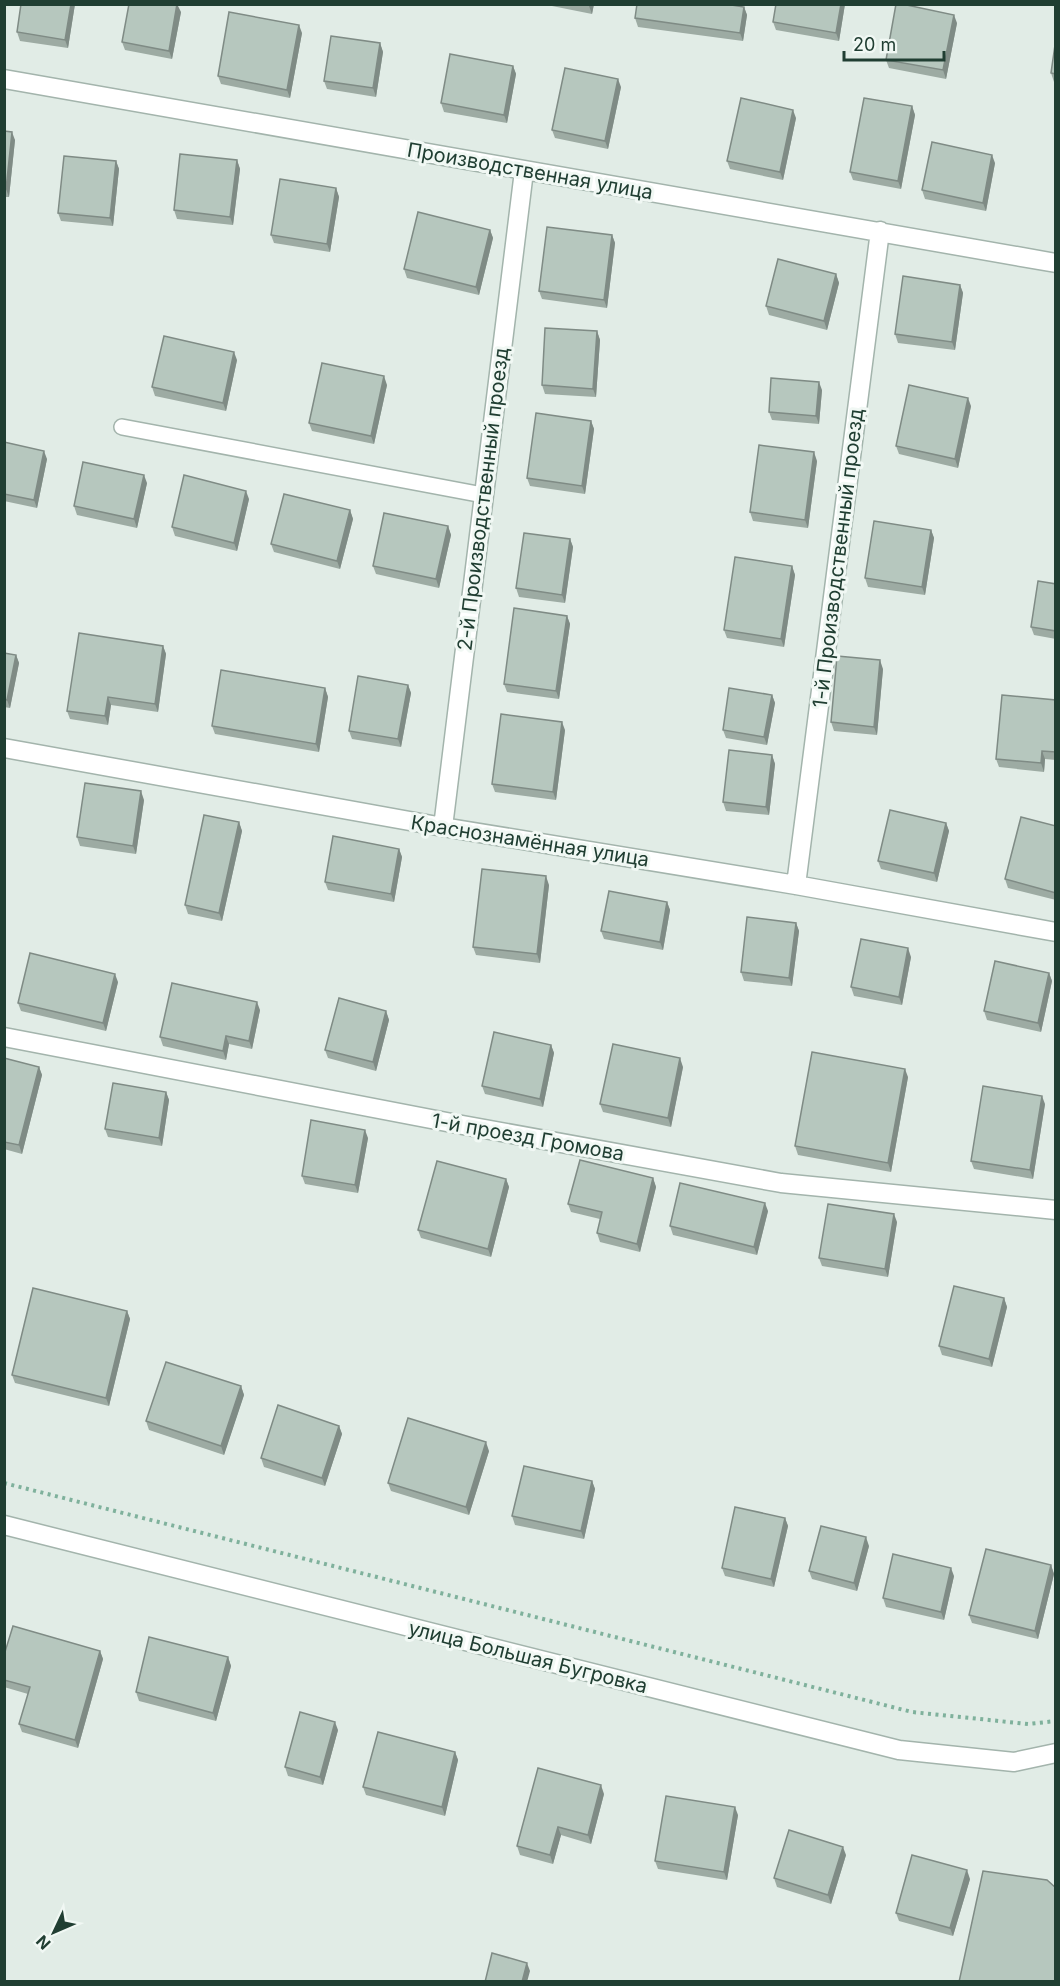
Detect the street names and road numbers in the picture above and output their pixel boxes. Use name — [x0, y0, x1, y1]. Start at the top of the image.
street label: Производственная улица — [405, 138, 655, 204]
street label: 2-й Производственный проезд — [452, 346, 514, 652]
street label: 1-й Производственный проезд — [808, 407, 868, 709]
street label: Краснознамённая улица — [409, 810, 651, 872]
street label: 1-й проезд Громова — [430, 1108, 626, 1166]
street label: улица Большая Бугровка — [406, 1616, 650, 1698]

